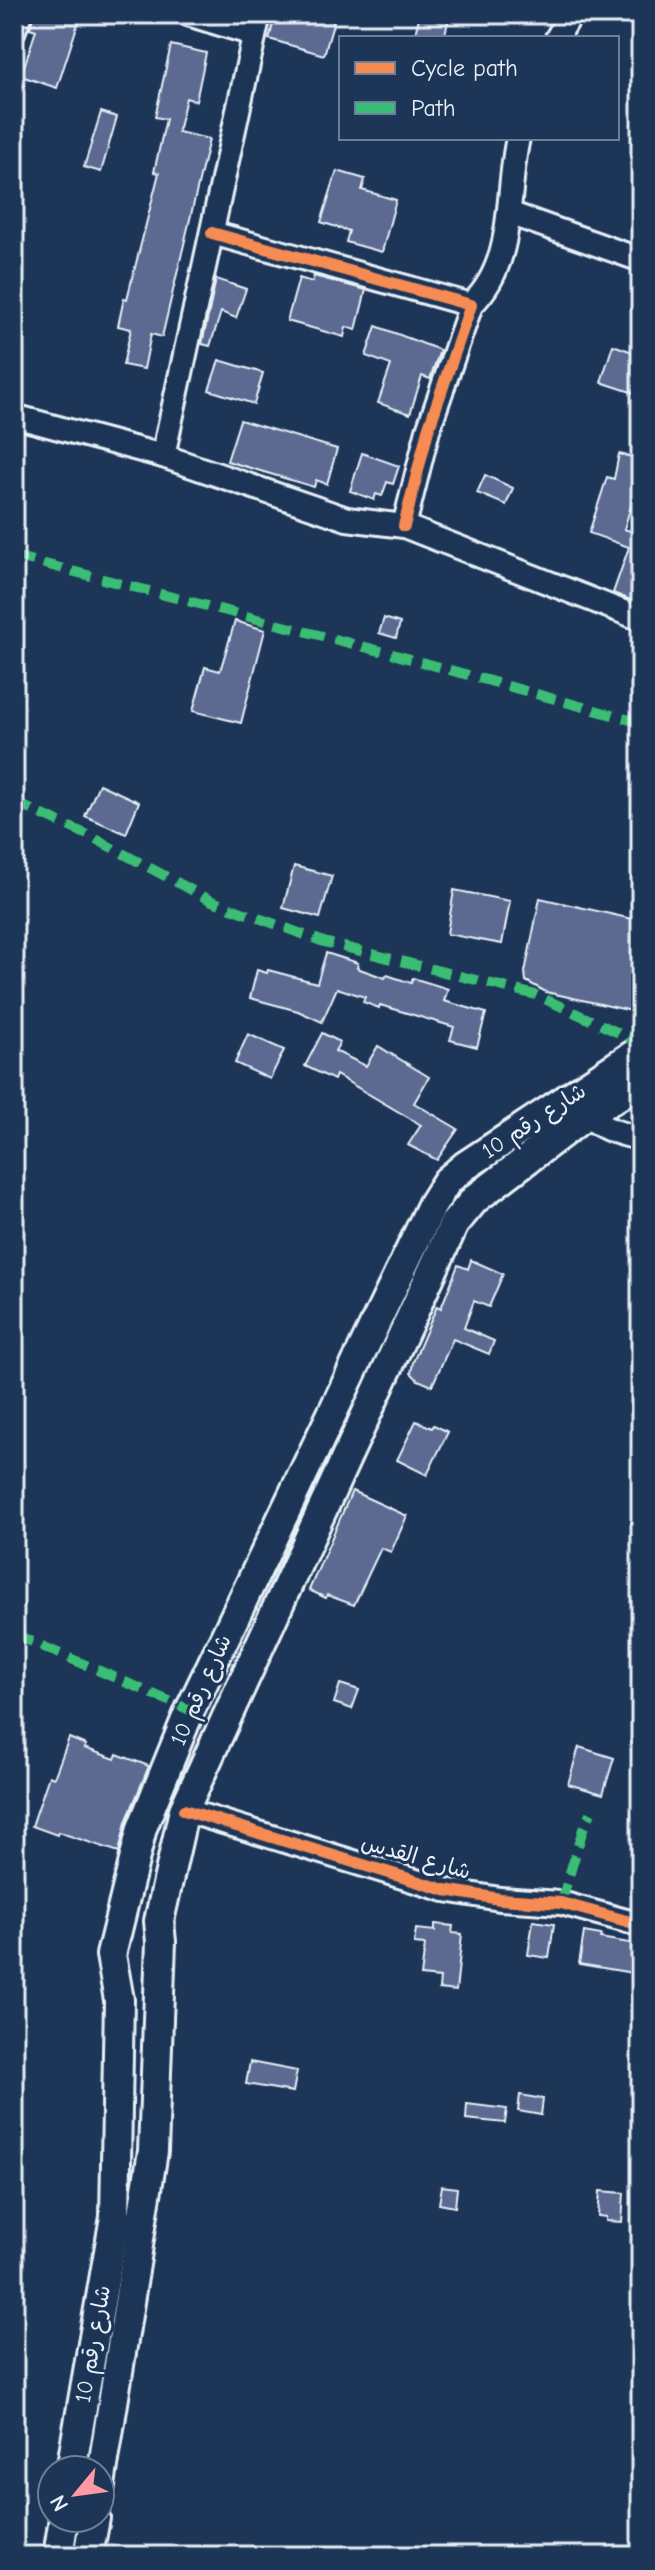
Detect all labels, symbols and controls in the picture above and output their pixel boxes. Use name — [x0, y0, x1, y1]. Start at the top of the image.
legend — [339, 36, 619, 140]
text: Cycle path — [411, 54, 518, 82]
text: Path — [411, 94, 456, 122]
street label: شارع رقم 10 — [477, 1078, 593, 1167]
street label: شارع رقم 10 — [165, 1630, 240, 1751]
street label: شارع القدس — [358, 1829, 474, 1887]
street label: شارع رقم 10 — [70, 2283, 119, 2405]
north arrow — [36, 2454, 116, 2534]
text: N — [45, 2491, 74, 2516]

